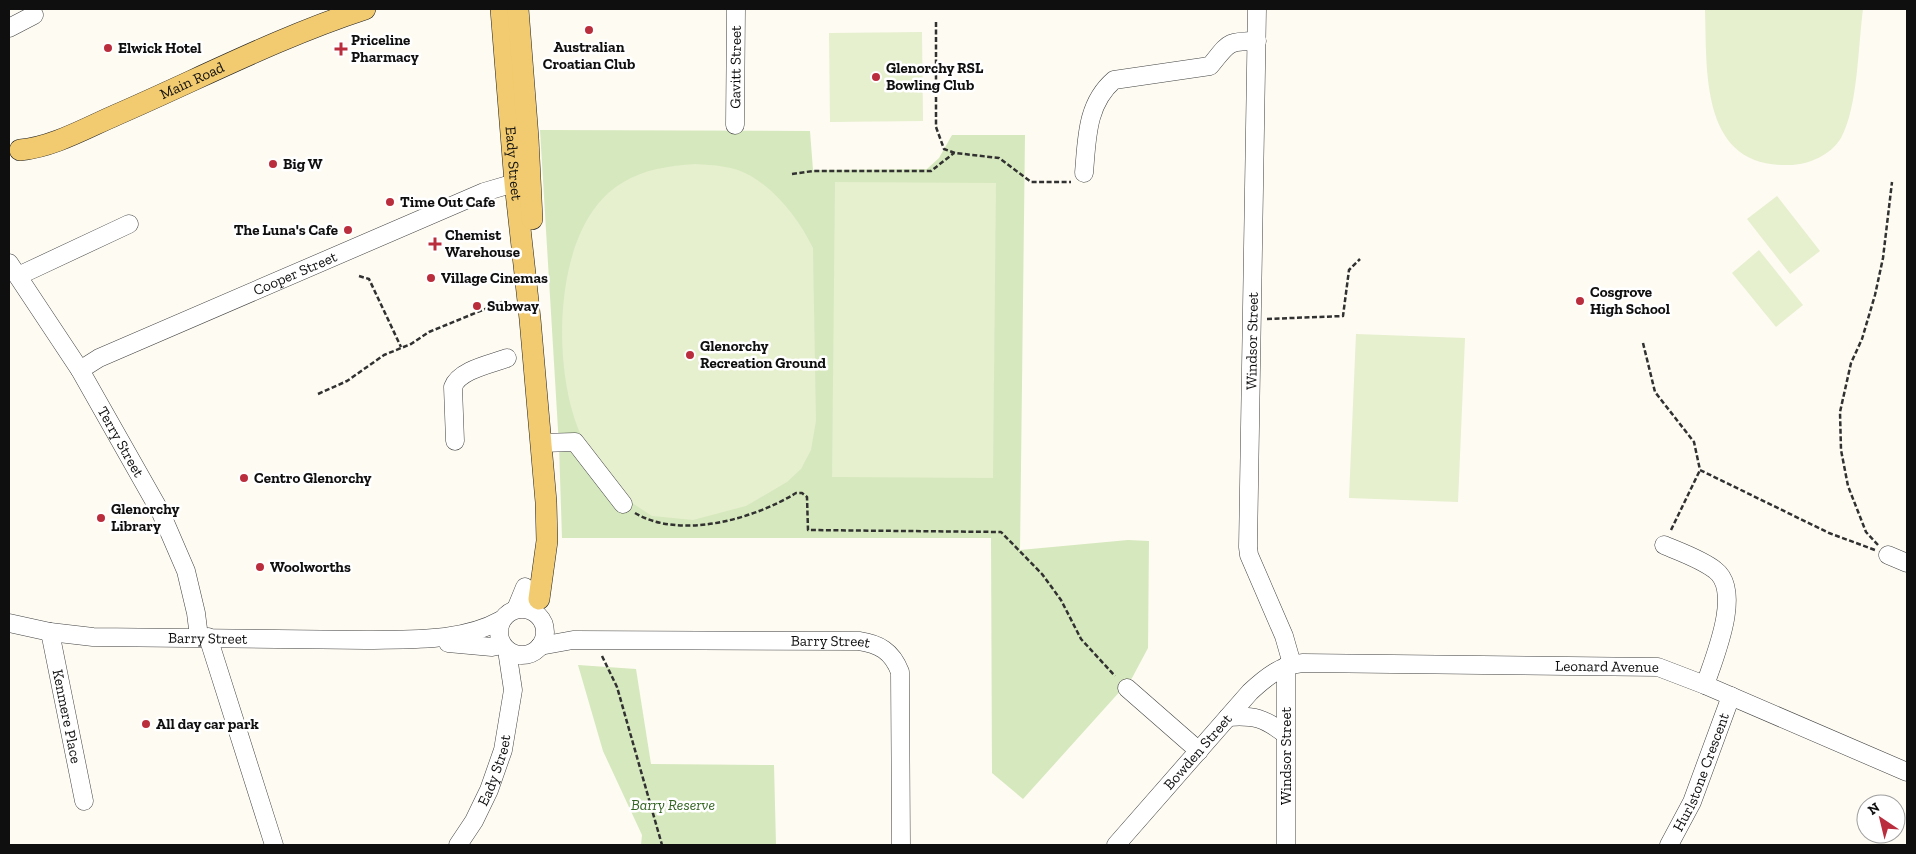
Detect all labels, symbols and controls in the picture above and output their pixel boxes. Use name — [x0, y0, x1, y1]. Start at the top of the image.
marker: Australian Croatian Club — [583, 24, 595, 36]
street label: Gavitt Street — [726, 25, 745, 109]
place label: Priceline Pharmacy — [351, 31, 419, 66]
place label: Australian Croatian Club — [543, 38, 635, 73]
place label: Elwick Hotel — [118, 39, 202, 57]
marker: Elwick Hotel — [102, 42, 114, 54]
marker: Priceline Pharmacy — [335, 43, 347, 55]
street label: Main Road — [157, 58, 228, 103]
place label: Glenorchy RSL Bowling Club — [886, 59, 984, 94]
marker: Glenorchy RSL Bowling Club — [870, 71, 882, 83]
street label: Eady Street — [501, 126, 526, 202]
place label: Big W — [283, 155, 323, 173]
marker: Big W — [267, 158, 279, 170]
place label: Time Out Cafe — [400, 193, 495, 211]
marker: Time Out Cafe — [384, 196, 396, 208]
place label: The Luna's Cafe — [234, 221, 338, 239]
marker: The Luna's Cafe — [342, 224, 354, 236]
place label: Chemist Warehouse — [445, 226, 520, 261]
marker: Chemist Warehouse — [429, 238, 441, 250]
street label: Cooper Street — [250, 247, 340, 299]
place label: Village Cinemas — [441, 269, 548, 287]
marker: Village Cinemas — [425, 272, 437, 284]
place label: Cosgrove High School — [1590, 283, 1670, 318]
street label: Windsor Street — [1242, 291, 1262, 390]
marker: Cosgrove High School — [1574, 295, 1586, 307]
place label: Subway — [487, 297, 539, 315]
marker: Subway — [471, 300, 483, 312]
place label: Glenorchy Recreation Ground — [700, 337, 827, 372]
marker: Glenorchy Recreation Ground — [684, 349, 696, 361]
street label: Terry Street — [94, 403, 148, 481]
place label: Centro Glenorchy — [254, 469, 372, 487]
marker: Centro Glenorchy — [238, 472, 250, 484]
place label: Glenorchy Library — [111, 500, 180, 535]
marker: Glenorchy Library — [95, 512, 107, 524]
place label: Woolworths — [270, 558, 351, 576]
marker: Woolworths — [254, 561, 266, 573]
street label: Barry Street — [168, 629, 248, 648]
street label: Barry Street — [791, 632, 873, 652]
street label: Leonard Avenue — [1555, 657, 1659, 676]
street label: Kenmere Place — [49, 668, 85, 765]
street label: Windsor Street — [1277, 707, 1295, 805]
street label: Bowden Street — [1160, 710, 1236, 793]
street label: Hurlstone Crescent — [1669, 710, 1733, 834]
place label: All day car park — [156, 715, 259, 733]
marker: All day car park — [140, 718, 152, 730]
street label: Eady Street — [474, 733, 515, 809]
north arrow — [1856, 794, 1906, 844]
park label: Barry Reserve — [631, 796, 715, 814]
text: N — [1865, 799, 1883, 819]

